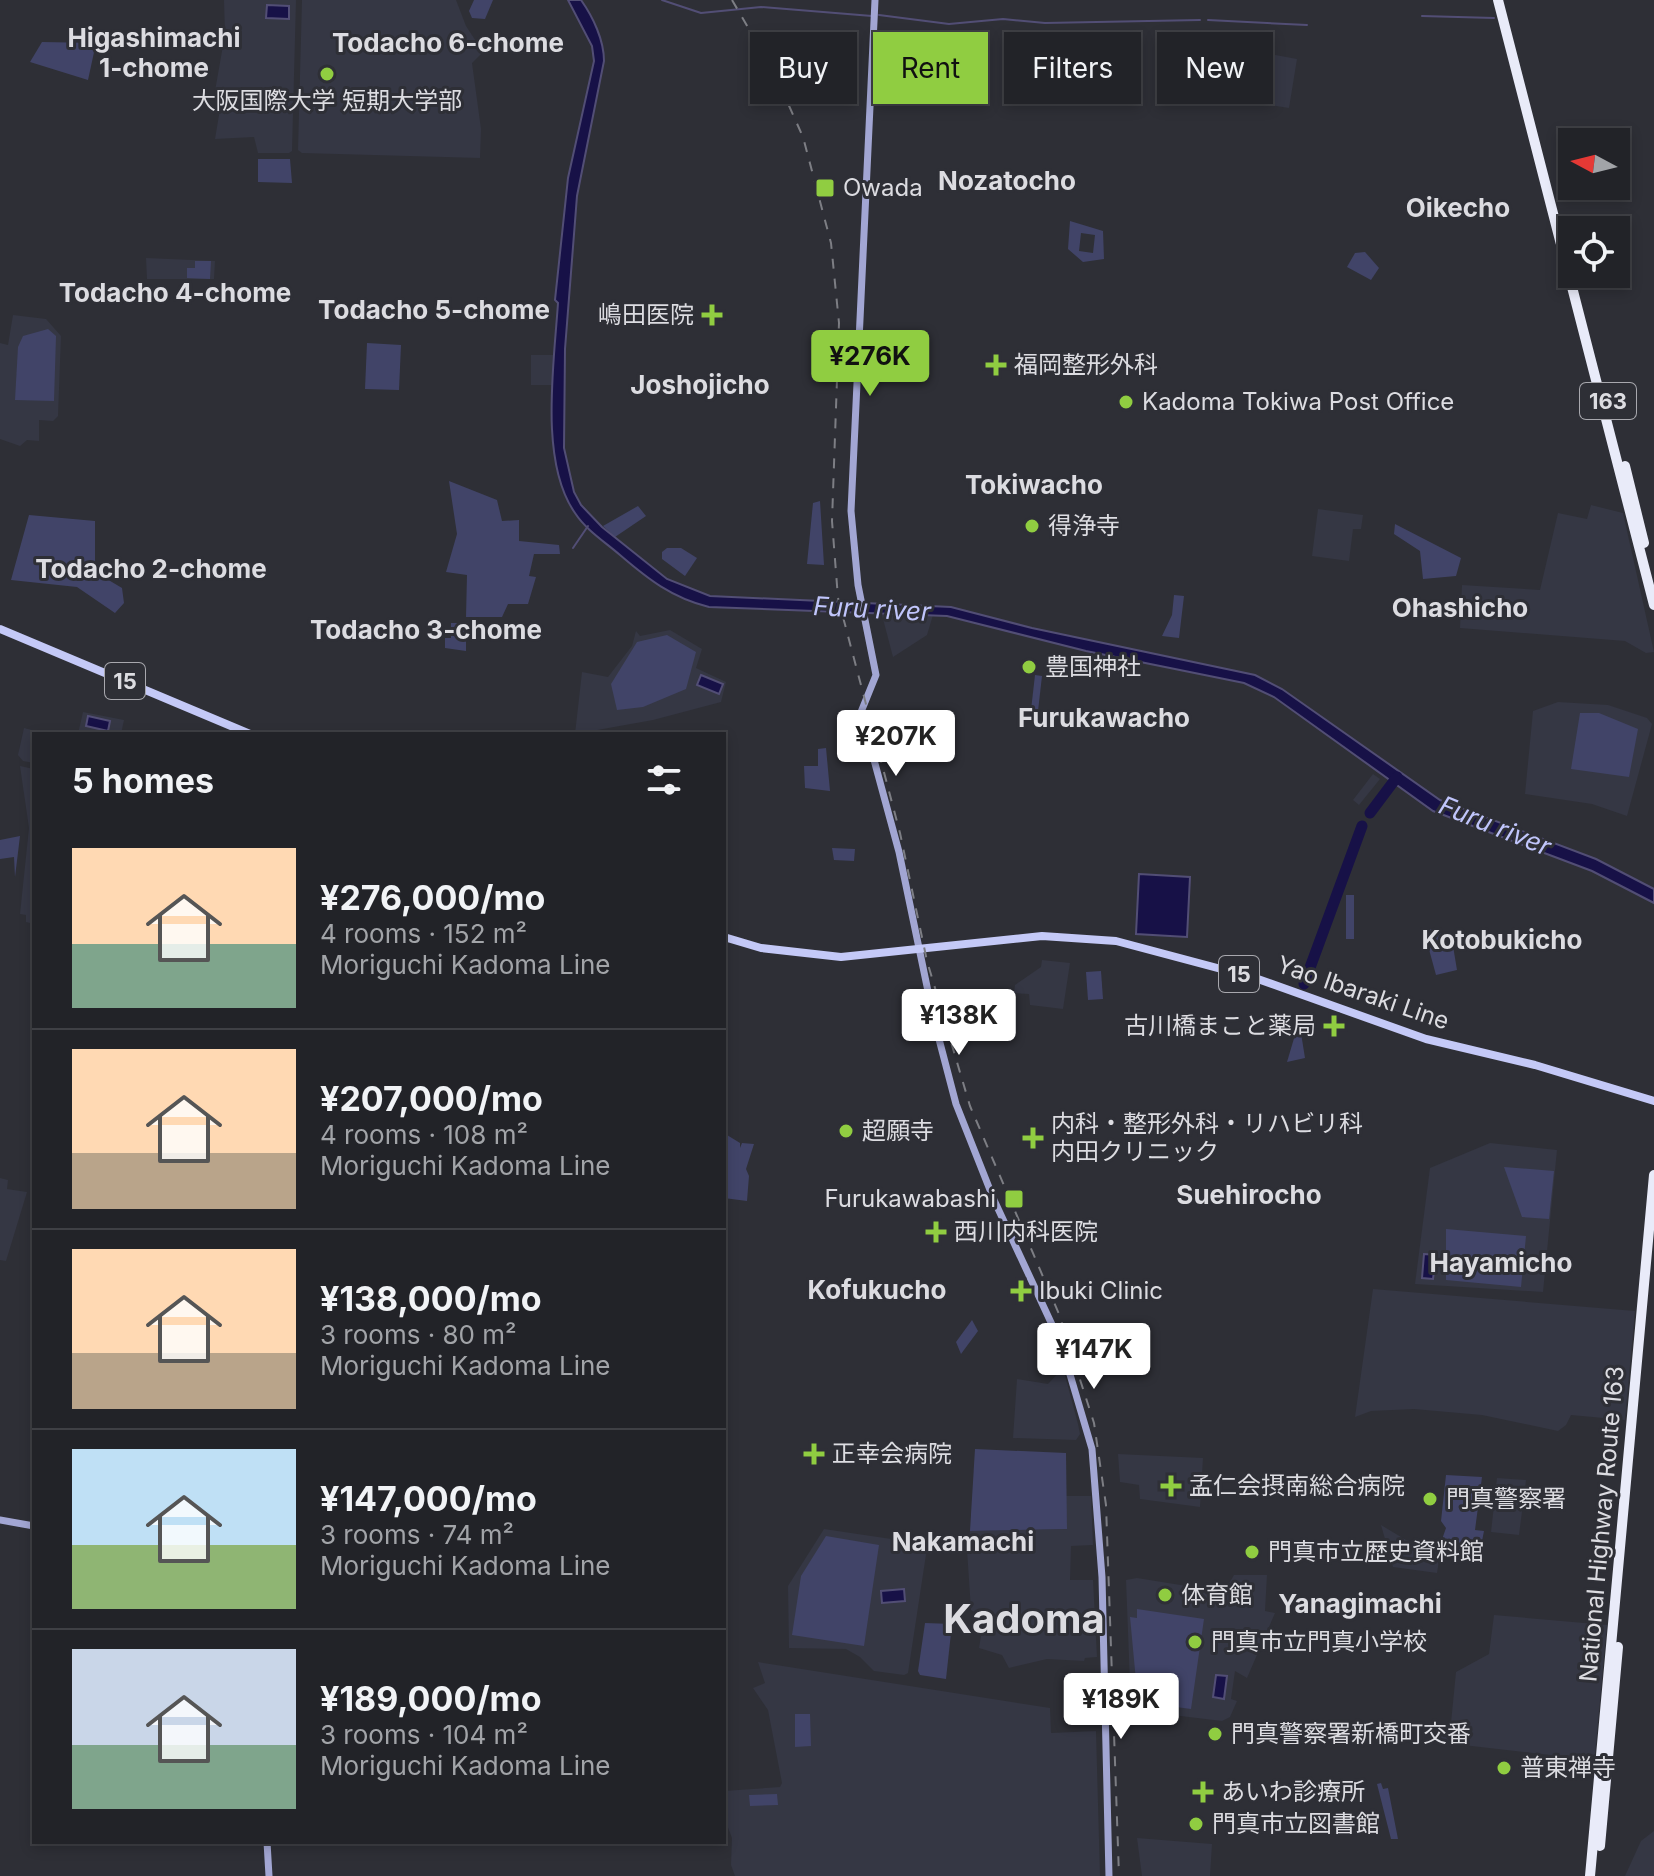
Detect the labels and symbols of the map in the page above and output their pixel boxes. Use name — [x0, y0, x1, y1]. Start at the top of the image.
district label: Higashimachi 1-chome — [67, 22, 241, 83]
district label: Todacho 6-chome — [332, 27, 564, 58]
marker: 大阪国際大学 短期大学部 — [318, 65, 336, 83]
place label: 大阪国際大学 短期大学部 — [192, 86, 462, 115]
north arrow — [1558, 128, 1630, 200]
district label: Nozatocho — [938, 165, 1076, 196]
place label: Owada — [843, 173, 923, 202]
marker: Owada — [814, 177, 836, 199]
district label: Oikecho — [1406, 192, 1510, 223]
district label: Todacho 4-chome — [59, 277, 291, 308]
district label: Todacho 5-chome — [318, 294, 550, 325]
place label: 嶋田医院 — [598, 300, 694, 329]
marker: 嶋田医院 — [701, 304, 723, 326]
pin: ¥276K — [814, 330, 926, 398]
place label: 福岡整形外科 — [1014, 350, 1158, 379]
marker: 福岡整形外科 — [985, 354, 1007, 376]
district label: Joshojicho — [630, 369, 770, 400]
road number: 163 — [1580, 383, 1636, 419]
place label: Kadoma Tokiwa Post Office — [1142, 387, 1454, 416]
marker: Kadoma Tokiwa Post Office — [1117, 393, 1135, 411]
district label: Tokiwacho — [965, 469, 1103, 500]
place label: 得浄寺 — [1048, 511, 1120, 540]
marker: 得浄寺 — [1023, 517, 1041, 535]
district label: Todacho 2-chome — [35, 553, 267, 584]
water label: Furu river — [812, 590, 933, 627]
district label: Ohashicho — [1392, 592, 1528, 623]
district label: Todacho 3-chome — [310, 614, 542, 645]
place label: 豊国神社 — [1045, 652, 1141, 681]
marker: 豊国神社 — [1020, 658, 1038, 676]
road number: 15 — [105, 663, 145, 699]
district label: Furukawacho — [1018, 702, 1190, 733]
pin: ¥207K — [840, 710, 952, 778]
water label: Furu river — [1435, 789, 1557, 862]
district label: Kotobukicho — [1422, 924, 1582, 955]
street label: Yao Ibaraki Line — [1273, 950, 1453, 1036]
road number: 15 — [1219, 956, 1259, 992]
pin: ¥138K — [903, 989, 1015, 1057]
place label: 古川橋まこと薬局 — [1124, 1011, 1316, 1040]
marker: 古川橋まこと薬局 — [1323, 1015, 1345, 1037]
place label: 内科・整形外科・リハビリ科 内田クリニック — [1051, 1109, 1363, 1166]
place label: 超願寺 — [862, 1116, 934, 1145]
marker: 超願寺 — [837, 1122, 855, 1140]
marker: 内科・整形外科・リハビリ科 内田クリニック — [1022, 1127, 1044, 1149]
district label: Suehirocho — [1176, 1179, 1322, 1210]
place label: Furukawabashi — [824, 1184, 996, 1213]
marker: Furukawabashi — [1003, 1188, 1025, 1210]
place label: 西川内科医院 — [954, 1217, 1098, 1246]
marker: 西川内科医院 — [925, 1221, 947, 1243]
district label: Hayamicho — [1430, 1247, 1572, 1278]
district label: Kofukucho — [808, 1274, 946, 1305]
place label: Ibuki Clinic — [1039, 1276, 1163, 1305]
marker: Ibuki Clinic — [1010, 1280, 1032, 1302]
pin: ¥147K — [1038, 1323, 1150, 1391]
street label: National Highway Route 163 — [1573, 1365, 1630, 1683]
place label: 正幸会病院 — [832, 1439, 952, 1468]
marker: 正幸会病院 — [803, 1443, 825, 1465]
place label: 孟仁会摂南総合病院 — [1189, 1471, 1405, 1500]
marker: 孟仁会摂南総合病院 — [1160, 1475, 1182, 1497]
place label: 門真警察署 — [1446, 1484, 1566, 1513]
marker: 門真警察署 — [1421, 1490, 1439, 1508]
district label: Nakamachi — [892, 1526, 1034, 1557]
place label: 門真市立歴史資料館 — [1268, 1537, 1484, 1566]
marker: 門真市立歴史資料館 — [1243, 1543, 1261, 1561]
place label: 体育館 — [1181, 1580, 1253, 1609]
marker: 体育館 — [1156, 1586, 1174, 1604]
district label: Yanagimachi — [1278, 1588, 1442, 1619]
district label: Kadoma — [943, 1594, 1105, 1643]
place label: 門真市立門真小学校 — [1211, 1627, 1427, 1656]
marker: 門真市立門真小学校 — [1186, 1633, 1204, 1651]
pin: ¥189K — [1065, 1673, 1177, 1741]
place label: 門真警察署新橋町交番 — [1231, 1719, 1471, 1748]
marker: 門真警察署新橋町交番 — [1206, 1725, 1224, 1743]
place label: 普東禅寺 — [1520, 1753, 1616, 1782]
marker: 普東禅寺 — [1495, 1759, 1513, 1777]
place label: あいわ診療所 — [1221, 1777, 1365, 1806]
marker: あいわ診療所 — [1192, 1781, 1214, 1803]
place label: 門真市立図書館 — [1212, 1809, 1380, 1838]
marker: 門真市立図書館 — [1187, 1815, 1205, 1833]

